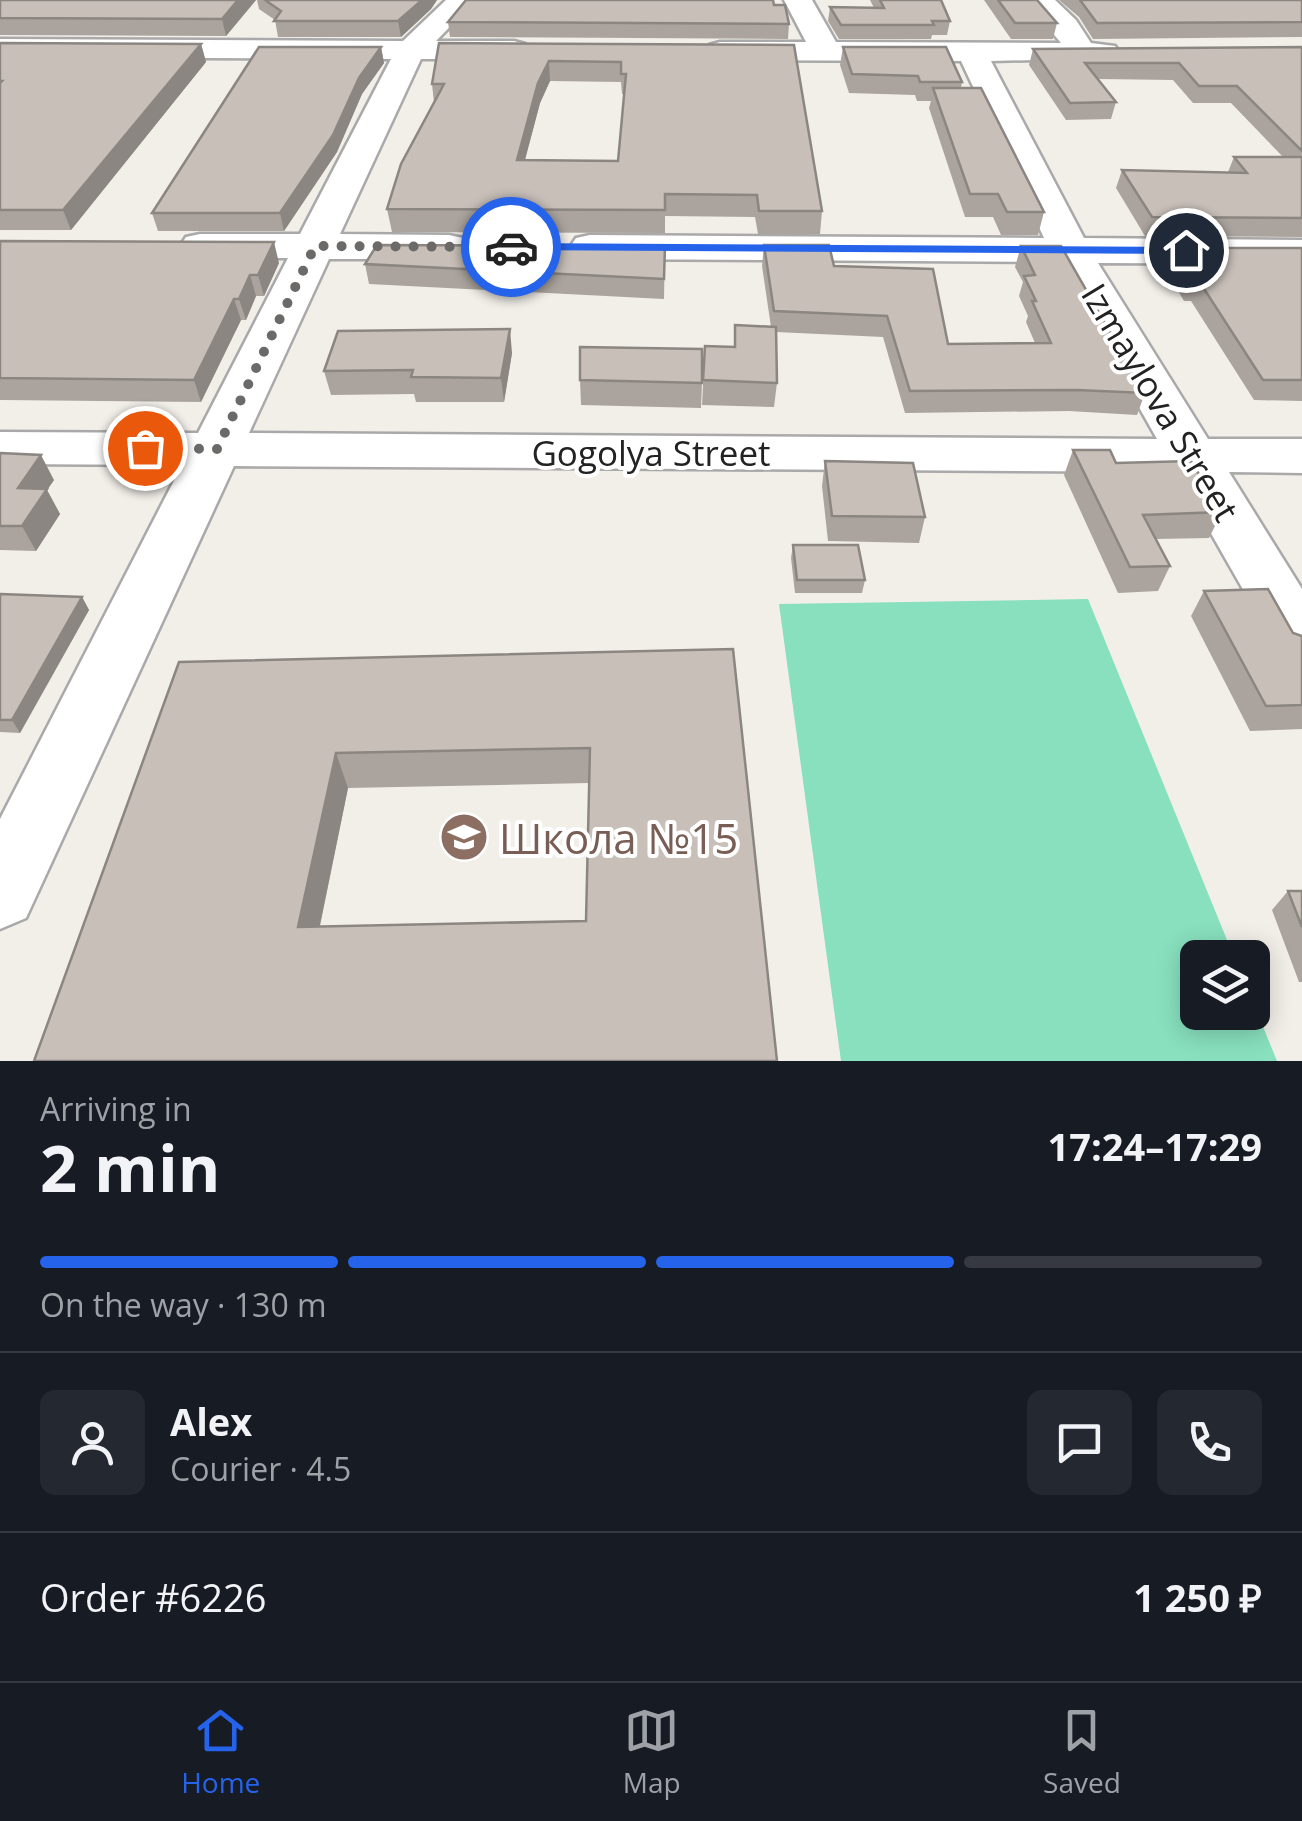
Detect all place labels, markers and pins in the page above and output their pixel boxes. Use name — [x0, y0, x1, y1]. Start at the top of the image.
pin — [1144, 208, 1229, 293]
pin — [103, 406, 188, 491]
place label: Школа №15 — [499, 809, 738, 866]
school or university icon: Школа №15 — [438, 811, 490, 863]

